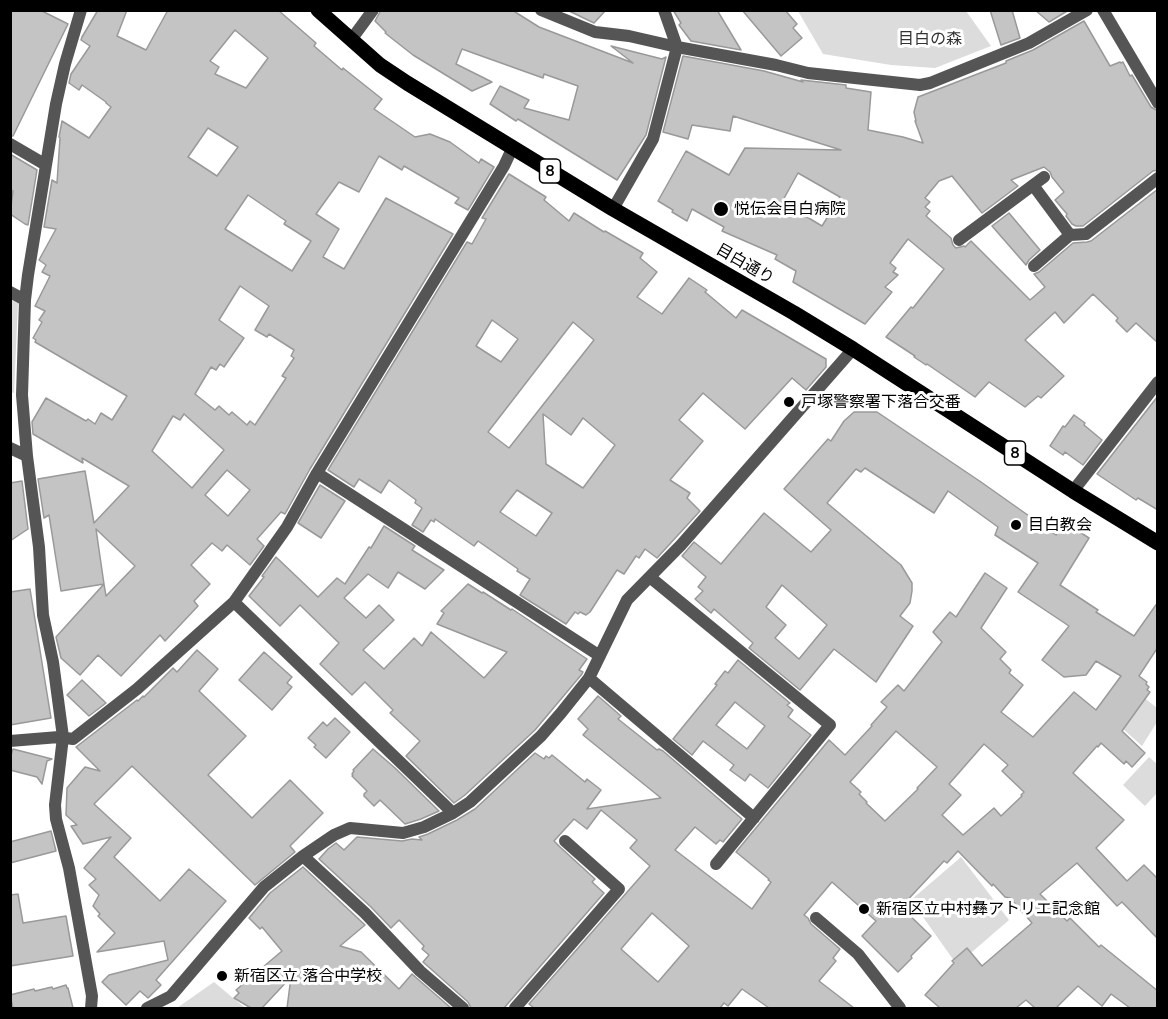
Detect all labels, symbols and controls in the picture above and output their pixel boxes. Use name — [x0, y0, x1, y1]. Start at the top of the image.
park label: 目白の森 — [898, 29, 962, 49]
road number: 8 — [540, 159, 560, 183]
place label: 悦伝会目白病院 — [734, 199, 846, 219]
marker: 悦伝会目白病院 — [712, 200, 730, 218]
street label: 目白通り — [712, 240, 778, 288]
place label: 戸塚警察署下落合交番 — [801, 392, 961, 412]
marker: 戸塚警察署下落合交番 — [782, 395, 796, 409]
road number: 8 — [1004, 441, 1026, 465]
place label: 目白教会 — [1028, 515, 1092, 535]
marker: 目白教会 — [1009, 518, 1023, 532]
place label: 新宿区立中村彝アトリエ記念館 — [876, 899, 1100, 919]
marker: 新宿区立中村彝アトリエ記念館 — [857, 902, 871, 916]
place label: 新宿区立 落合中学校 — [234, 966, 382, 986]
marker: 新宿区立 落合中学校 — [215, 969, 229, 983]

